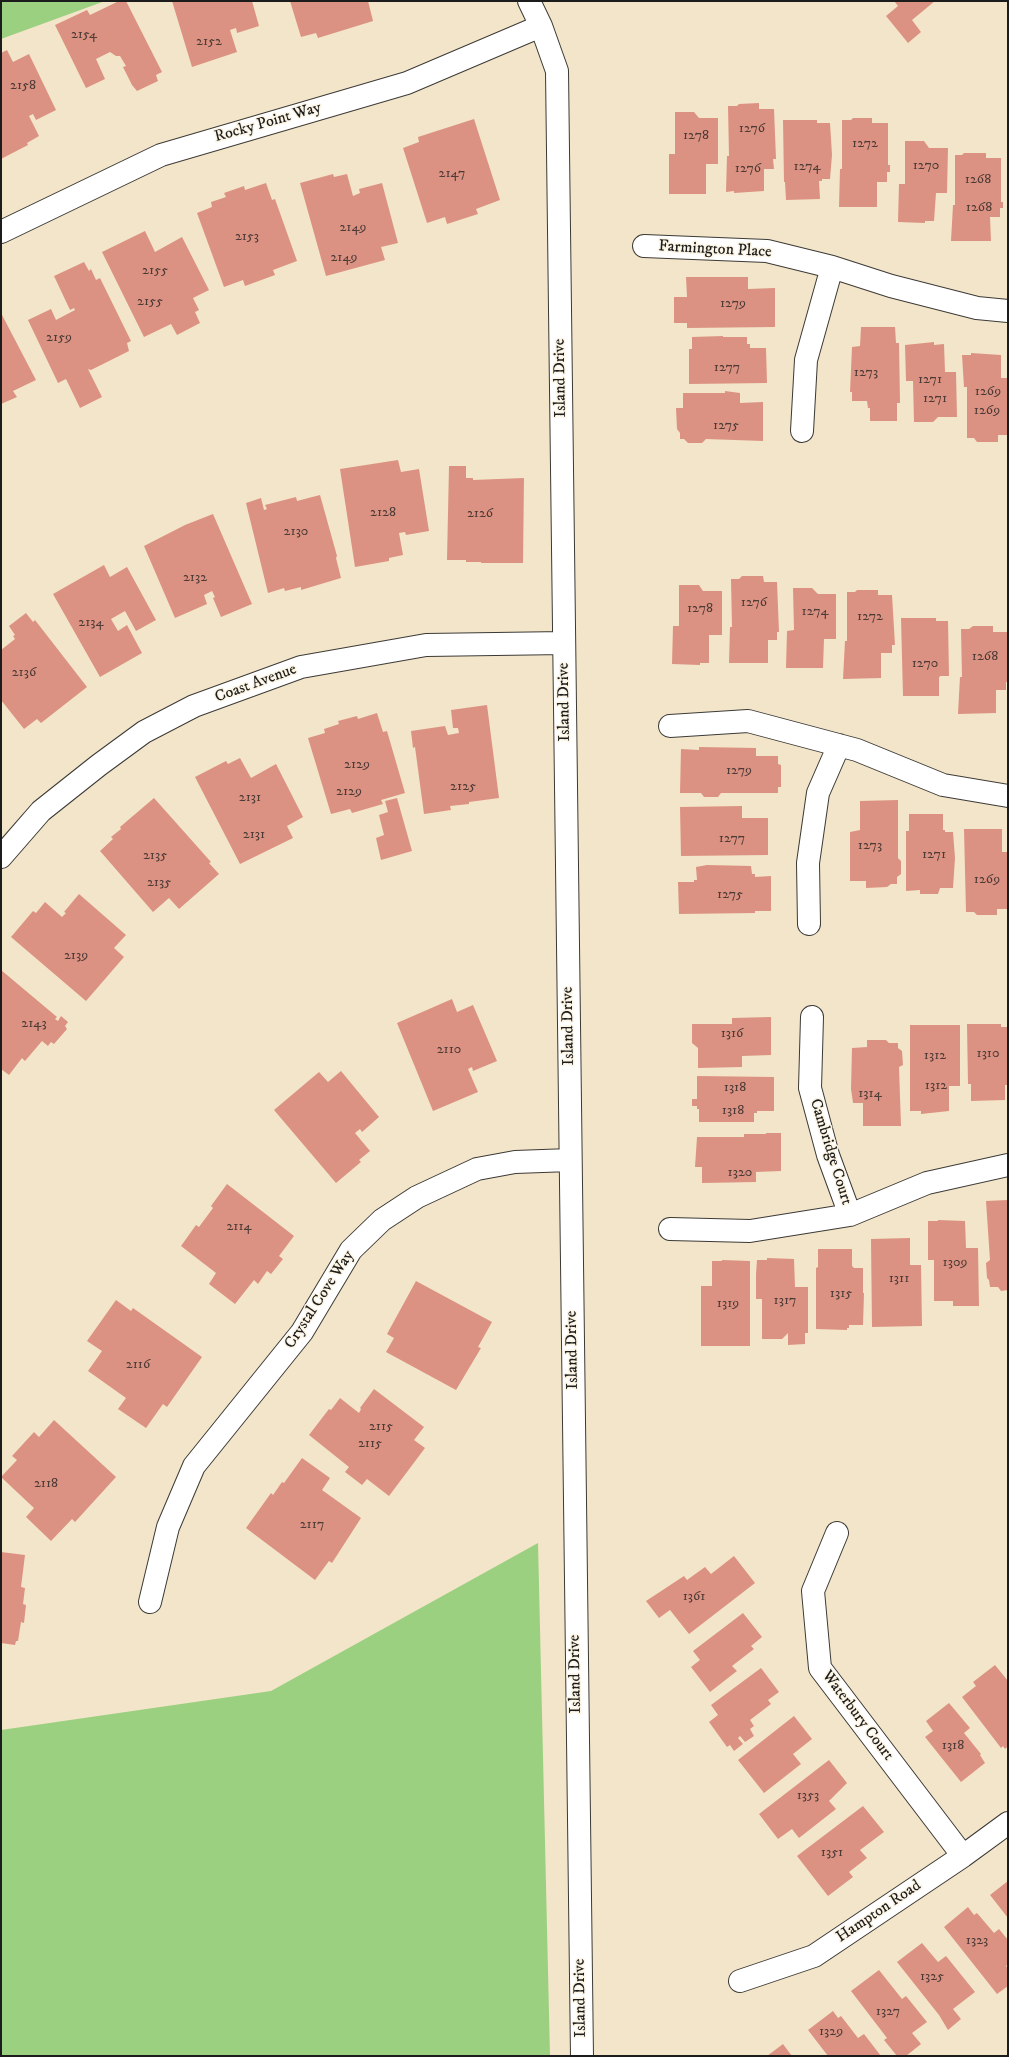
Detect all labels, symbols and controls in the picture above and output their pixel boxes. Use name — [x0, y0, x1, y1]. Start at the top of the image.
house number: 2154 — [71, 27, 97, 43]
house number: 2152 — [196, 34, 222, 50]
house number: 2158 — [10, 78, 36, 94]
street label: Rocky Point Way — [213, 99, 323, 147]
house number: 1276 — [739, 121, 765, 137]
house number: 1278 — [683, 128, 709, 144]
house number: 1272 — [852, 136, 878, 152]
house number: 1270 — [913, 158, 939, 174]
house number: 1274 — [794, 159, 820, 175]
house number: 1276 — [735, 161, 761, 177]
house number: 2147 — [439, 166, 465, 182]
house number: 1268 — [965, 172, 991, 188]
house number: 1268 — [966, 200, 992, 216]
house number: 2149 — [339, 220, 367, 236]
house number: 2153 — [235, 229, 259, 245]
street label: Farmington Place — [658, 237, 772, 263]
house number: 2149 — [330, 250, 358, 266]
house number: 2155 — [142, 263, 168, 279]
house number: 2155 — [137, 294, 163, 310]
house number: 1279 — [720, 296, 746, 312]
house number: 2159 — [46, 330, 72, 346]
street label: Island Drive — [551, 338, 571, 418]
house number: 1277 — [714, 360, 740, 376]
house number: 1273 — [854, 365, 878, 381]
house number: 1271 — [918, 372, 942, 388]
house number: 1269 — [975, 384, 1001, 400]
house number: 1271 — [923, 391, 947, 407]
house number: 1269 — [974, 403, 1000, 419]
house number: 1275 — [713, 418, 739, 434]
house number: 2128 — [370, 505, 396, 521]
house number: 2126 — [467, 506, 493, 522]
house number: 2130 — [284, 524, 308, 540]
house number: 2132 — [183, 570, 207, 586]
house number: 1276 — [741, 595, 767, 611]
house number: 1278 — [687, 601, 713, 617]
house number: 1274 — [802, 604, 828, 620]
house number: 1272 — [857, 609, 883, 625]
house number: 2134 — [78, 615, 104, 631]
house number: 1268 — [972, 649, 998, 665]
house number: 1270 — [912, 656, 938, 672]
street label: Coast Avenue — [213, 660, 299, 708]
street label: Island Drive — [555, 662, 575, 742]
house number: 2136 — [12, 665, 36, 681]
house number: 2129 — [344, 757, 370, 773]
house number: 1279 — [726, 763, 752, 779]
house number: 2125 — [450, 779, 476, 795]
house number: 2129 — [336, 784, 362, 800]
house number: 2131 — [239, 790, 261, 806]
house number: 2131 — [243, 827, 265, 843]
house number: 1277 — [719, 831, 745, 847]
house number: 1273 — [858, 838, 882, 854]
house number: 1271 — [922, 847, 946, 863]
house number: 2135 — [143, 848, 167, 864]
house number: 1269 — [974, 872, 1000, 888]
house number: 2135 — [147, 875, 171, 891]
house number: 1275 — [717, 887, 743, 903]
house number: 2139 — [64, 948, 88, 964]
street label: Island Drive — [559, 986, 579, 1066]
house number: 2143 — [21, 1016, 47, 1032]
house number: 1316 — [721, 1026, 743, 1042]
house number: 2110 — [437, 1042, 461, 1058]
house number: 1310 — [977, 1046, 999, 1062]
house number: 1312 — [924, 1048, 946, 1064]
house number: 1312 — [925, 1078, 947, 1094]
house number: 1318 — [724, 1080, 746, 1096]
house number: 1314 — [858, 1086, 882, 1102]
street label: Cambridge Court — [805, 1097, 855, 1207]
house number: 1318 — [722, 1103, 744, 1119]
house number: 1320 — [728, 1165, 752, 1181]
house number: 2114 — [226, 1219, 252, 1235]
street label: Crystal Cove Way — [281, 1247, 359, 1353]
house number: 1309 — [943, 1255, 967, 1271]
house number: 1311 — [889, 1271, 909, 1287]
house number: 1315 — [830, 1286, 852, 1302]
house number: 1317 — [774, 1293, 796, 1309]
house number: 1319 — [717, 1296, 739, 1312]
street label: Island Drive — [563, 1310, 583, 1390]
house number: 2116 — [126, 1357, 150, 1373]
house number: 2115 — [369, 1419, 393, 1435]
house number: 2115 — [358, 1436, 382, 1452]
house number: 2118 — [34, 1476, 58, 1492]
house number: 2117 — [300, 1517, 324, 1533]
house number: 1361 — [683, 1589, 705, 1605]
street label: Island Drive — [566, 1634, 586, 1714]
street label: Waterbury Court — [817, 1667, 897, 1765]
house number: 1318 — [942, 1738, 964, 1754]
house number: 1353 — [797, 1788, 819, 1804]
house number: 1351 — [821, 1845, 843, 1861]
street label: Hampton Road — [833, 1877, 925, 1947]
house number: 1323 — [966, 1933, 988, 1949]
street label: Island Drive — [571, 1958, 591, 2038]
house number: 1325 — [920, 1969, 944, 1985]
house number: 1327 — [876, 2004, 900, 2020]
house number: 1329 — [819, 2024, 843, 2040]

